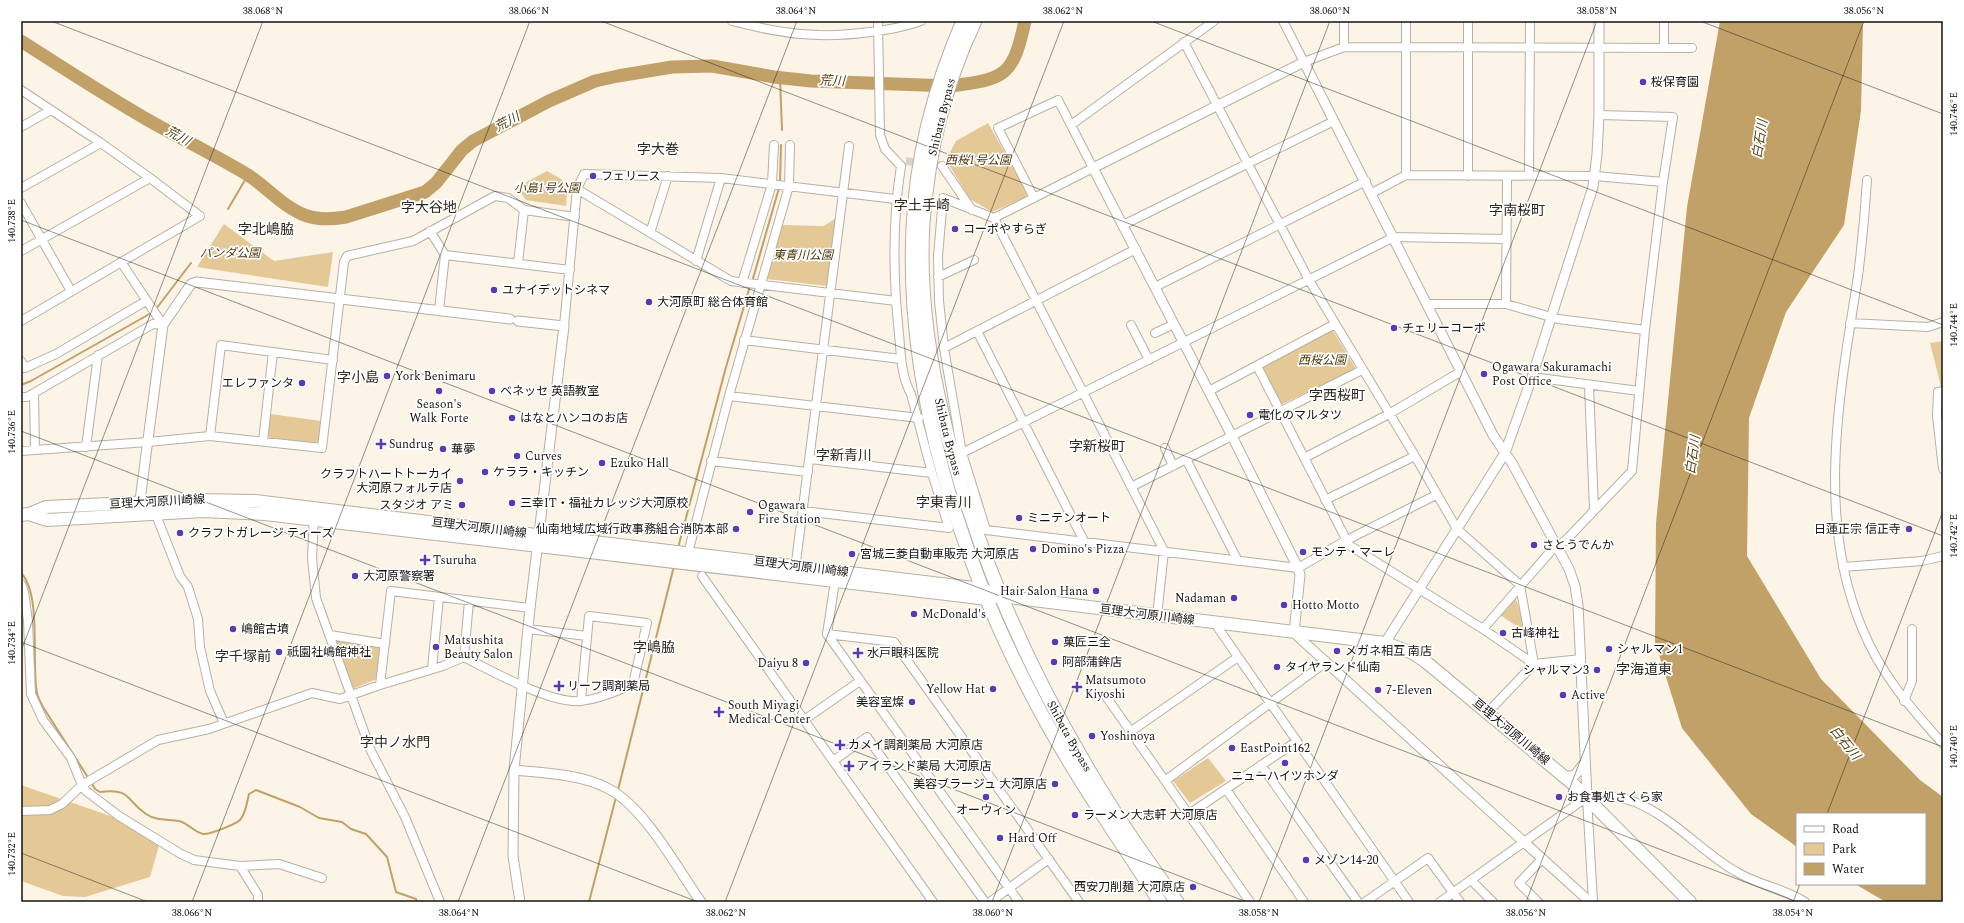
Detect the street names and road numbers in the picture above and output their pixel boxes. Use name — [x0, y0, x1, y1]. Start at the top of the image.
street label: Shibata Bypass — [923, 76, 961, 158]
street label: Shibata Bypass — [929, 396, 967, 478]
street label: 亘理大河原川崎線 — [109, 490, 205, 514]
street label: 亘理大河原川崎線 — [430, 513, 528, 543]
street label: 亘理大河原川崎線 — [752, 552, 850, 582]
street label: 亘理大河原川崎線 — [1098, 600, 1196, 630]
street label: 亘理大河原川崎線 — [1468, 694, 1554, 770]
street label: Shibata Bypass — [1042, 697, 1097, 776]

